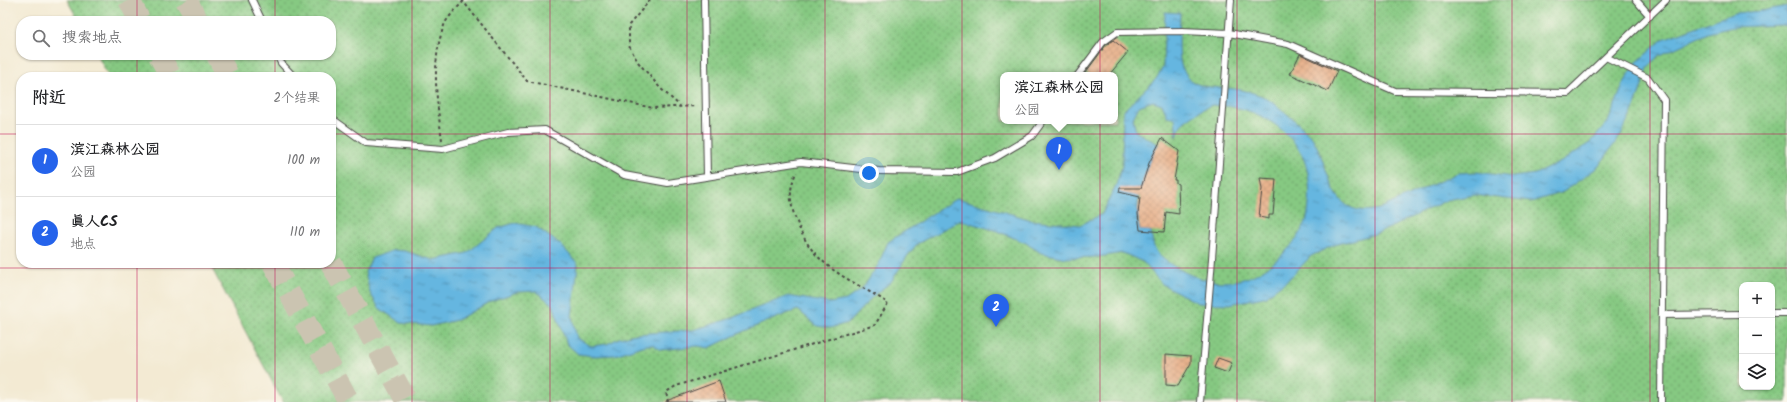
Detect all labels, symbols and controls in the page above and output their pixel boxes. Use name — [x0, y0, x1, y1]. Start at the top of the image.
search box — [16, 16, 336, 60]
text: 搜索地点 — [62, 26, 122, 50]
icon: search — [30, 27, 52, 49]
popup — [1000, 72, 1118, 124]
text: 滨江森林公园 — [1014, 76, 1104, 100]
text: 附近 — [32, 85, 66, 112]
text: 2个结果 — [273, 88, 320, 109]
text: 公园 — [1014, 100, 1040, 121]
pin: 1 — [1046, 137, 1072, 170]
text: 滨江森林公园 — [70, 138, 160, 162]
text: 1 — [43, 150, 47, 171]
text: 100 m — [287, 150, 320, 171]
text: 公园 — [70, 162, 96, 183]
your location — [859, 163, 879, 183]
text: 真人CS — [70, 210, 118, 234]
text: 2 — [41, 222, 49, 243]
text: 110 m — [290, 222, 320, 243]
text: 地点 — [70, 234, 96, 255]
map controls — [1739, 282, 1775, 390]
button: + — [1739, 282, 1775, 318]
pin: 2 — [983, 294, 1009, 327]
button: − — [1739, 318, 1775, 354]
button: layers — [1739, 354, 1775, 390]

